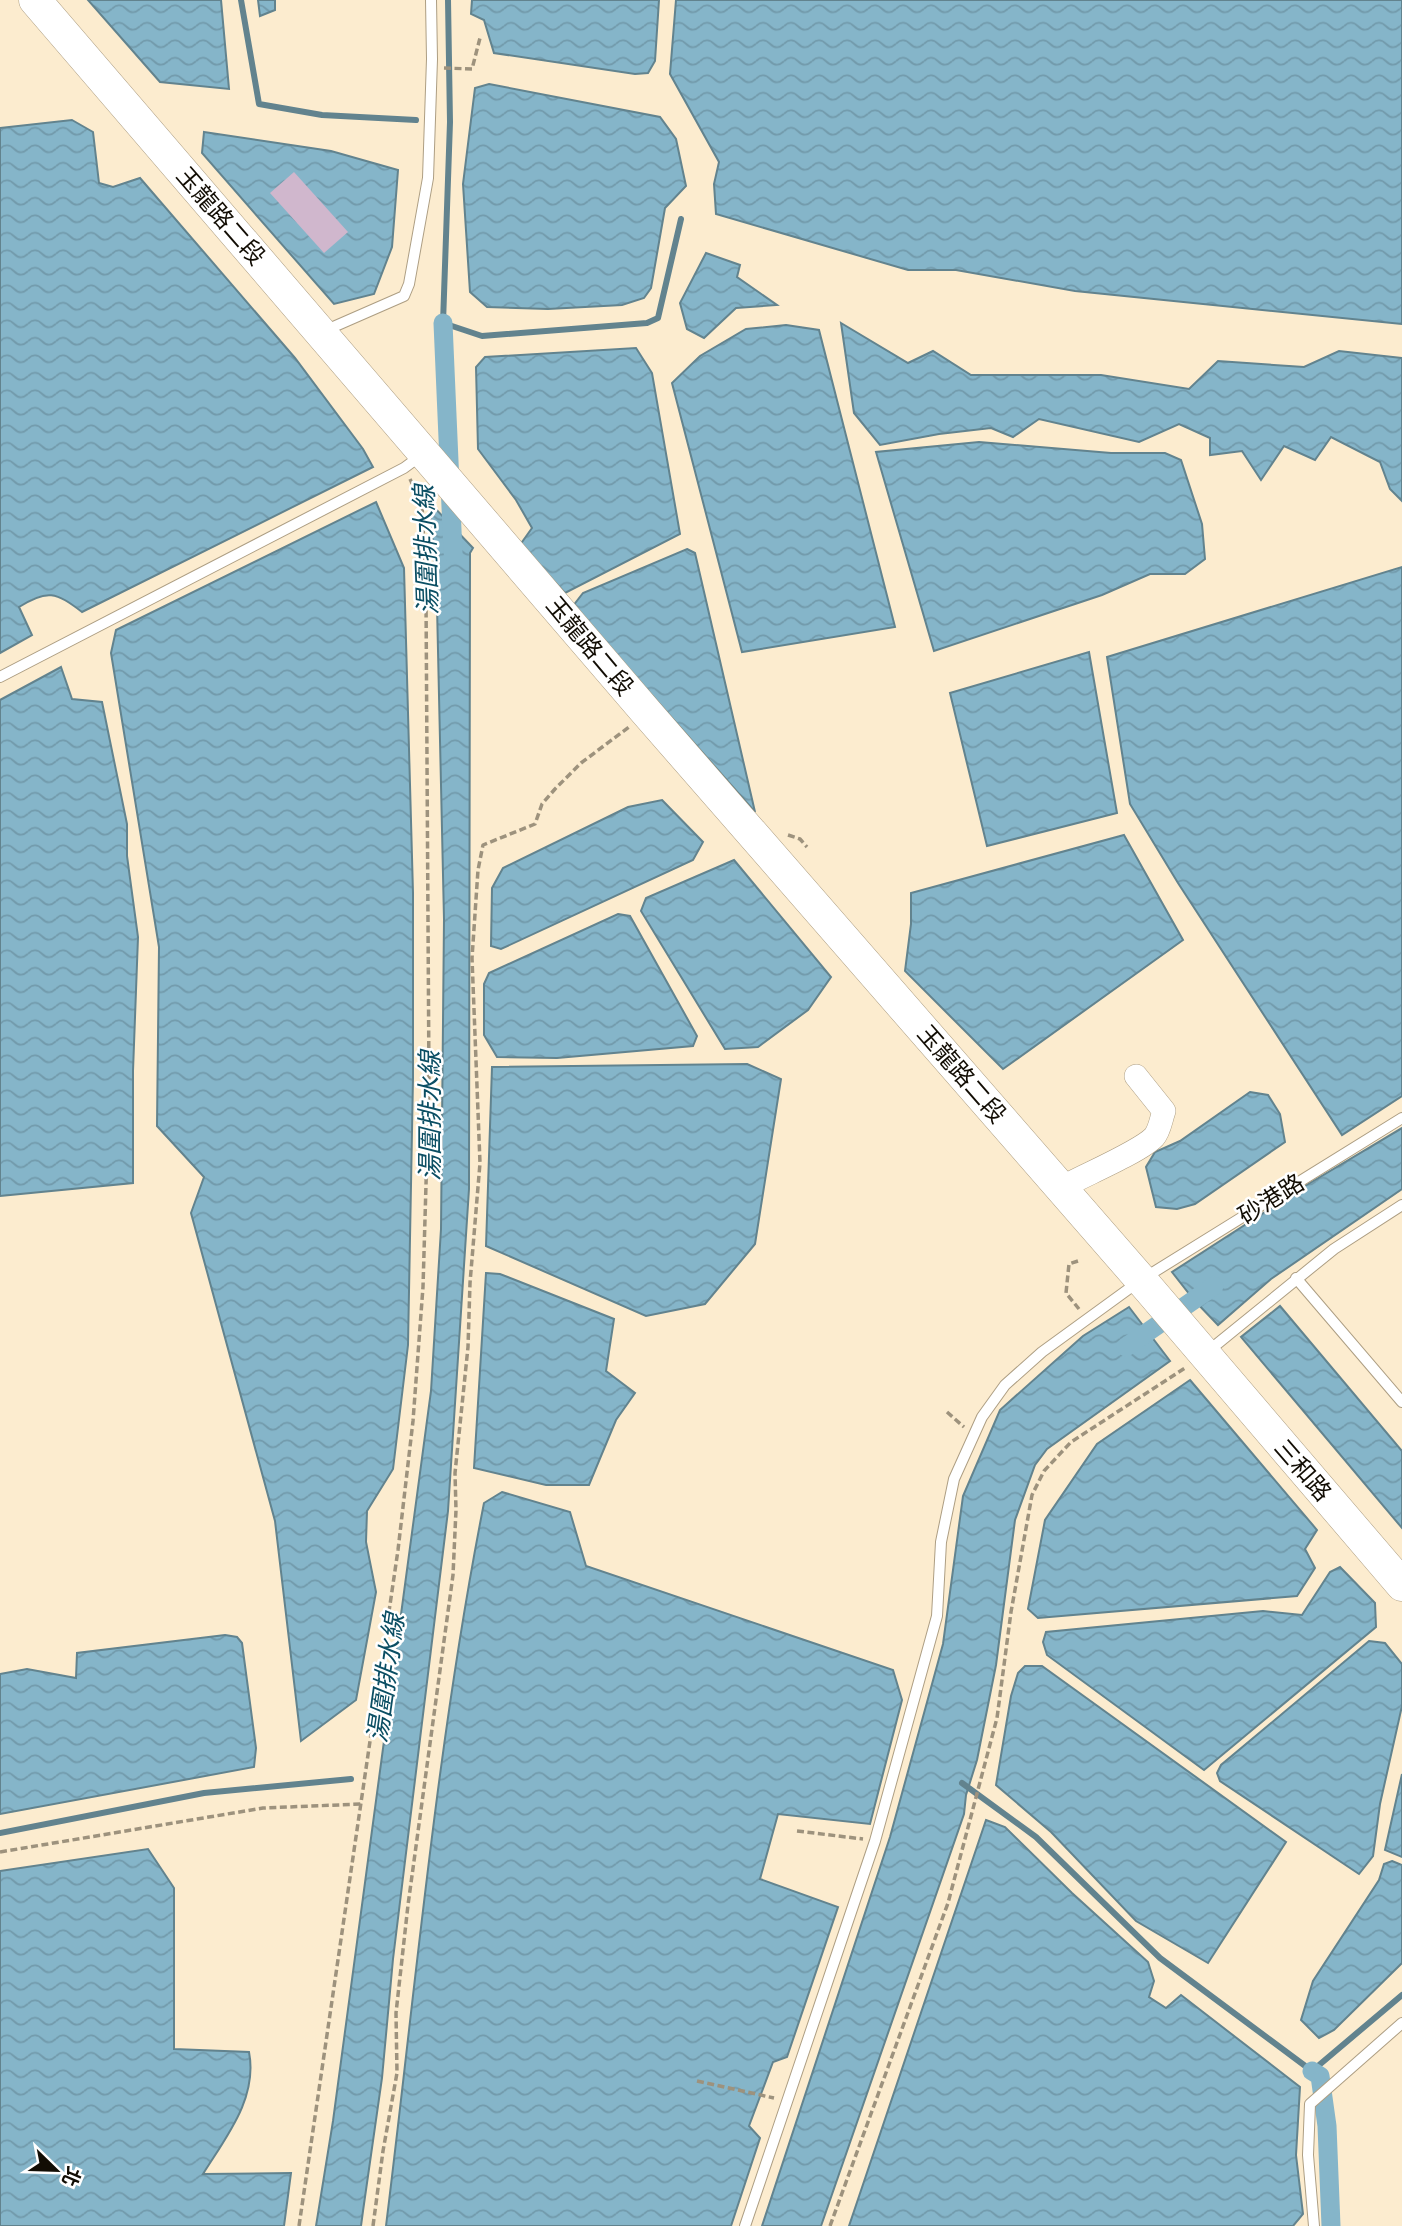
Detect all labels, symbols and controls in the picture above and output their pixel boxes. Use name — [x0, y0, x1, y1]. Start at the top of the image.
street label: 玉龍路二段 — [171, 161, 271, 271]
water label: 湯圍排水線 — [408, 481, 444, 616]
street label: 玉龍路二段 — [540, 591, 640, 701]
street label: 玉龍路二段 — [912, 1019, 1012, 1129]
water label: 湯圍排水線 — [414, 1048, 446, 1181]
street label: 砂港路 — [1233, 1168, 1309, 1230]
street label: 三和路 — [1268, 1433, 1338, 1507]
water label: 湯圍排水線 — [361, 1608, 411, 1745]
north arrow — [21, 2135, 91, 2205]
text: 北 — [57, 2163, 85, 2190]

